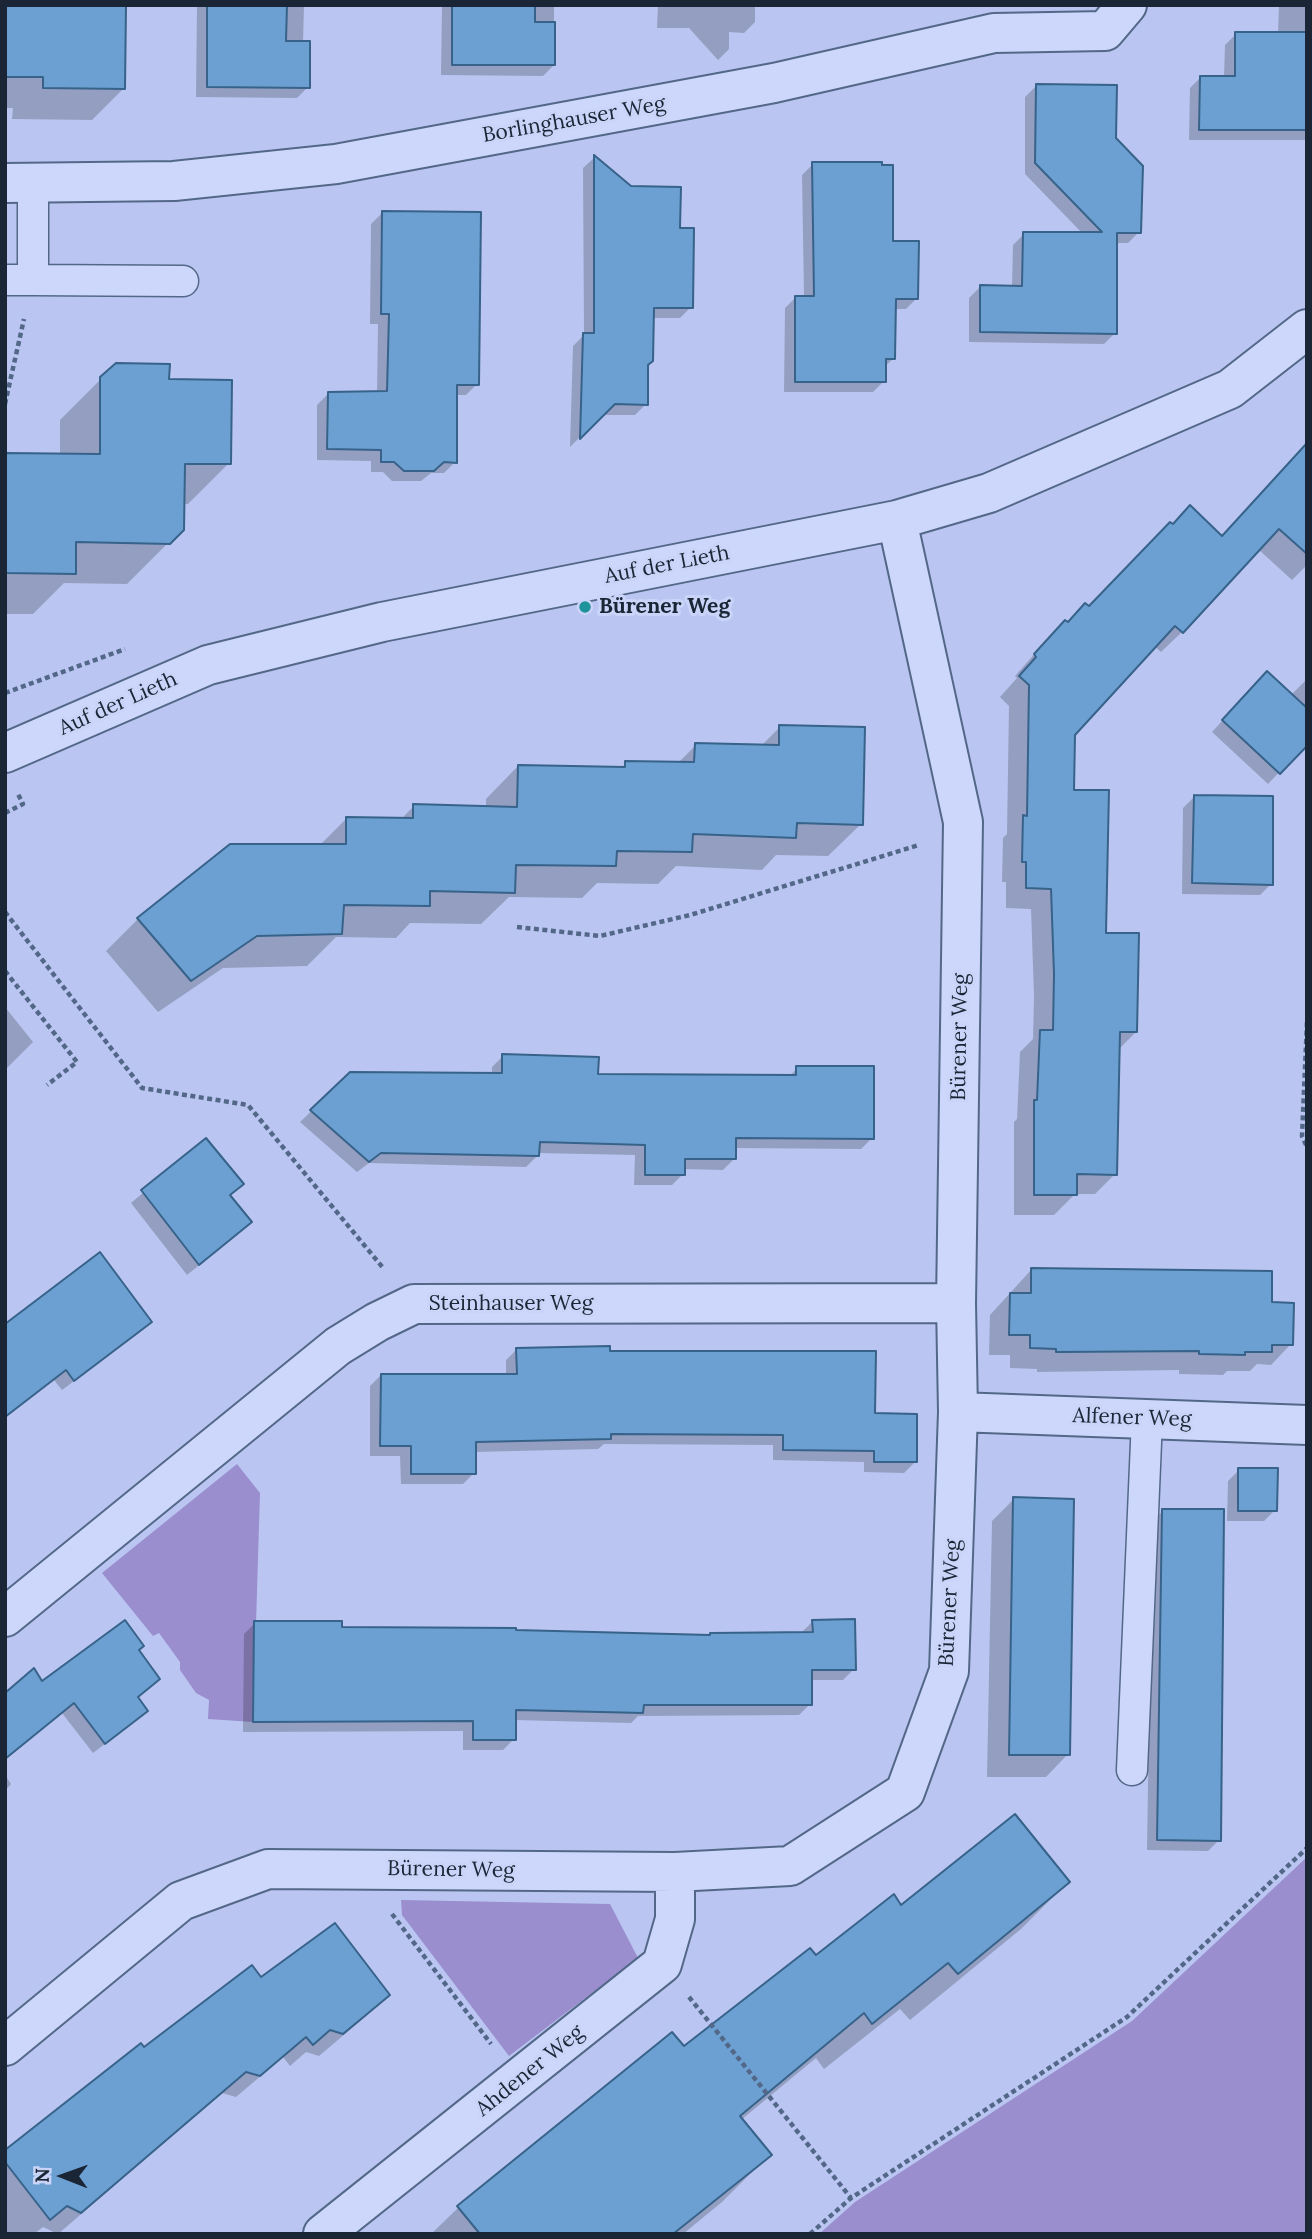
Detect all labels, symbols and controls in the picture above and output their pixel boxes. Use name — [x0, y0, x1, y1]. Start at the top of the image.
street label: Borlinghauser Weg — [480, 91, 668, 149]
street label: Auf der Lieth — [602, 541, 732, 589]
place label: Bürener Weg — [599, 594, 730, 620]
marker: Bürener Weg — [577, 599, 593, 615]
street label: Auf der Lieth — [55, 667, 181, 741]
street label: Bürener Weg — [946, 973, 974, 1101]
street label: Steinhauser Weg — [429, 1291, 593, 1317]
street label: Alfener Weg — [1072, 1403, 1192, 1433]
street label: Bürener Weg — [934, 1539, 966, 1667]
street label: Bürener Weg — [387, 1856, 515, 1884]
street label: Ahdener Weg — [471, 2020, 589, 2122]
north arrow — [28, 2141, 98, 2211]
text: N — [30, 2168, 54, 2183]

